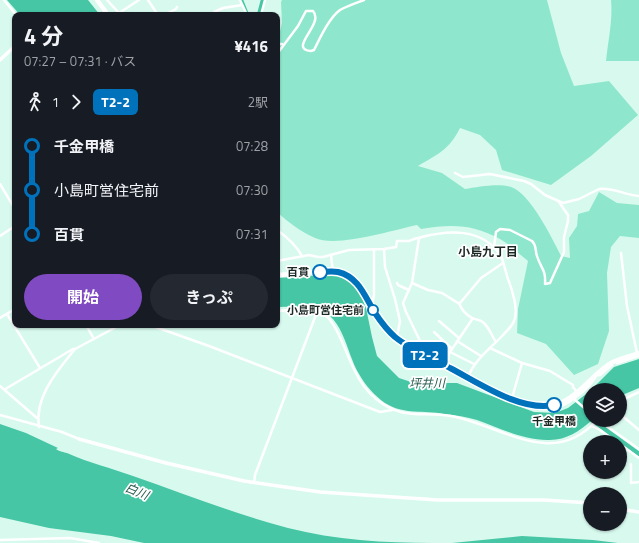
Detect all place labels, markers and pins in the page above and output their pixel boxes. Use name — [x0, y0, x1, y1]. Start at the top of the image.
place label: 百貫 — [287, 264, 309, 280]
marker: 百貫 — [312, 264, 328, 280]
place label: 小島町営住宅前 — [287, 302, 364, 318]
marker: 小島町営住宅前 — [367, 304, 379, 316]
marker: 千金甲橋 — [546, 397, 562, 413]
place label: 千金甲橋 — [532, 413, 576, 429]

